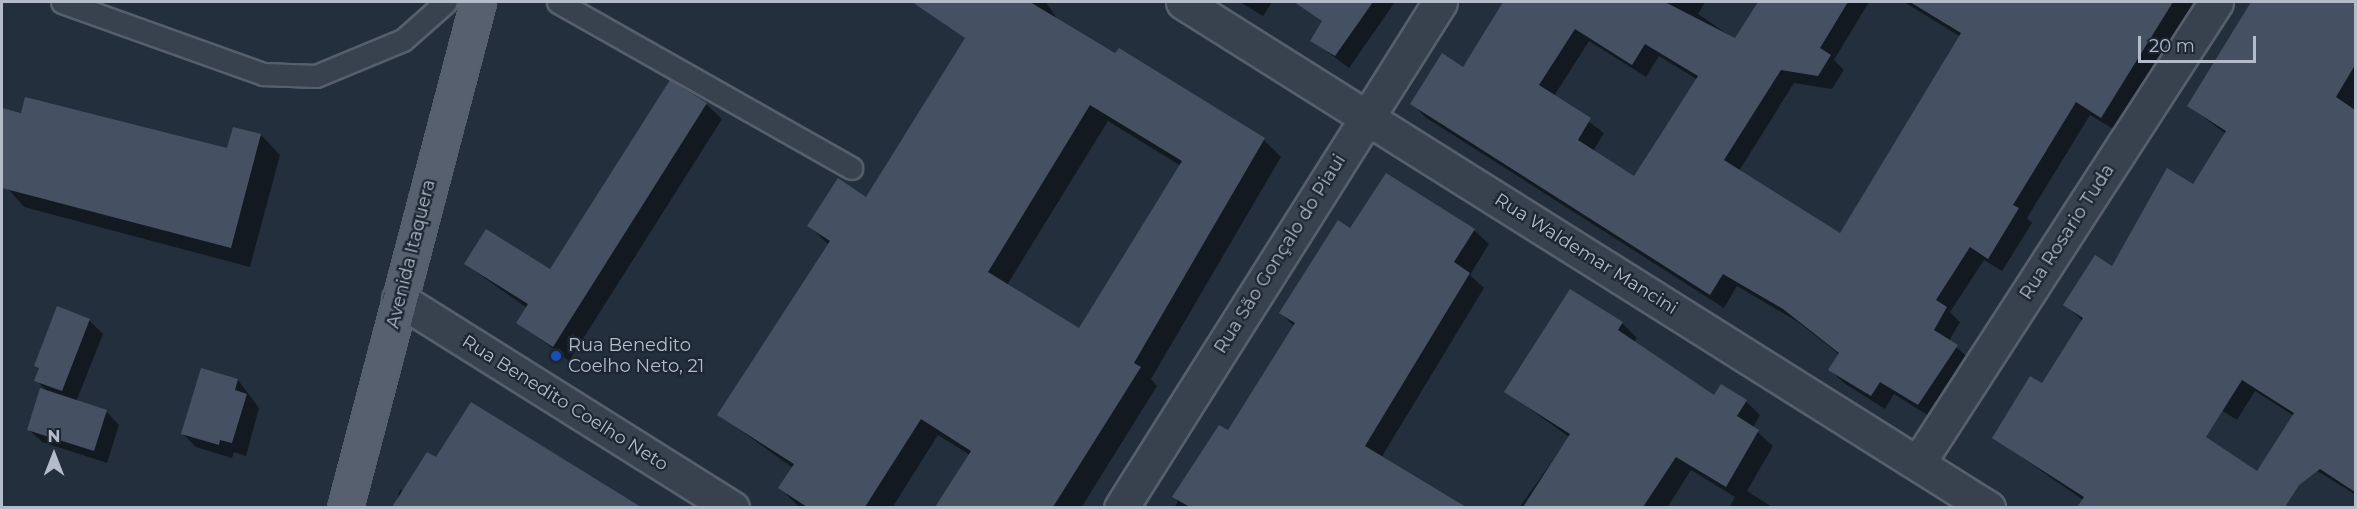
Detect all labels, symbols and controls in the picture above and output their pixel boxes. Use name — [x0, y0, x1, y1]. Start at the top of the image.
scale bar — [2141, 24, 2260, 62]
text: 20 m — [2149, 35, 2195, 57]
street label: Rua São Gonçalo do Piaui — [1210, 150, 1350, 358]
street label: Rua Rosario Tuda — [2015, 160, 2119, 304]
street label: Avenida Itaquera — [382, 177, 440, 331]
street label: Rua Waldemar Mancini — [1491, 189, 1681, 319]
street label: Rua Benedito Coelho Neto — [458, 330, 672, 476]
place label: Rua Benedito Coelho Neto, 21 — [568, 335, 704, 378]
marker: Rua Benedito Coelho Neto, 21 — [549, 349, 563, 363]
north arrow — [24, 425, 84, 485]
text: N — [48, 427, 60, 446]

